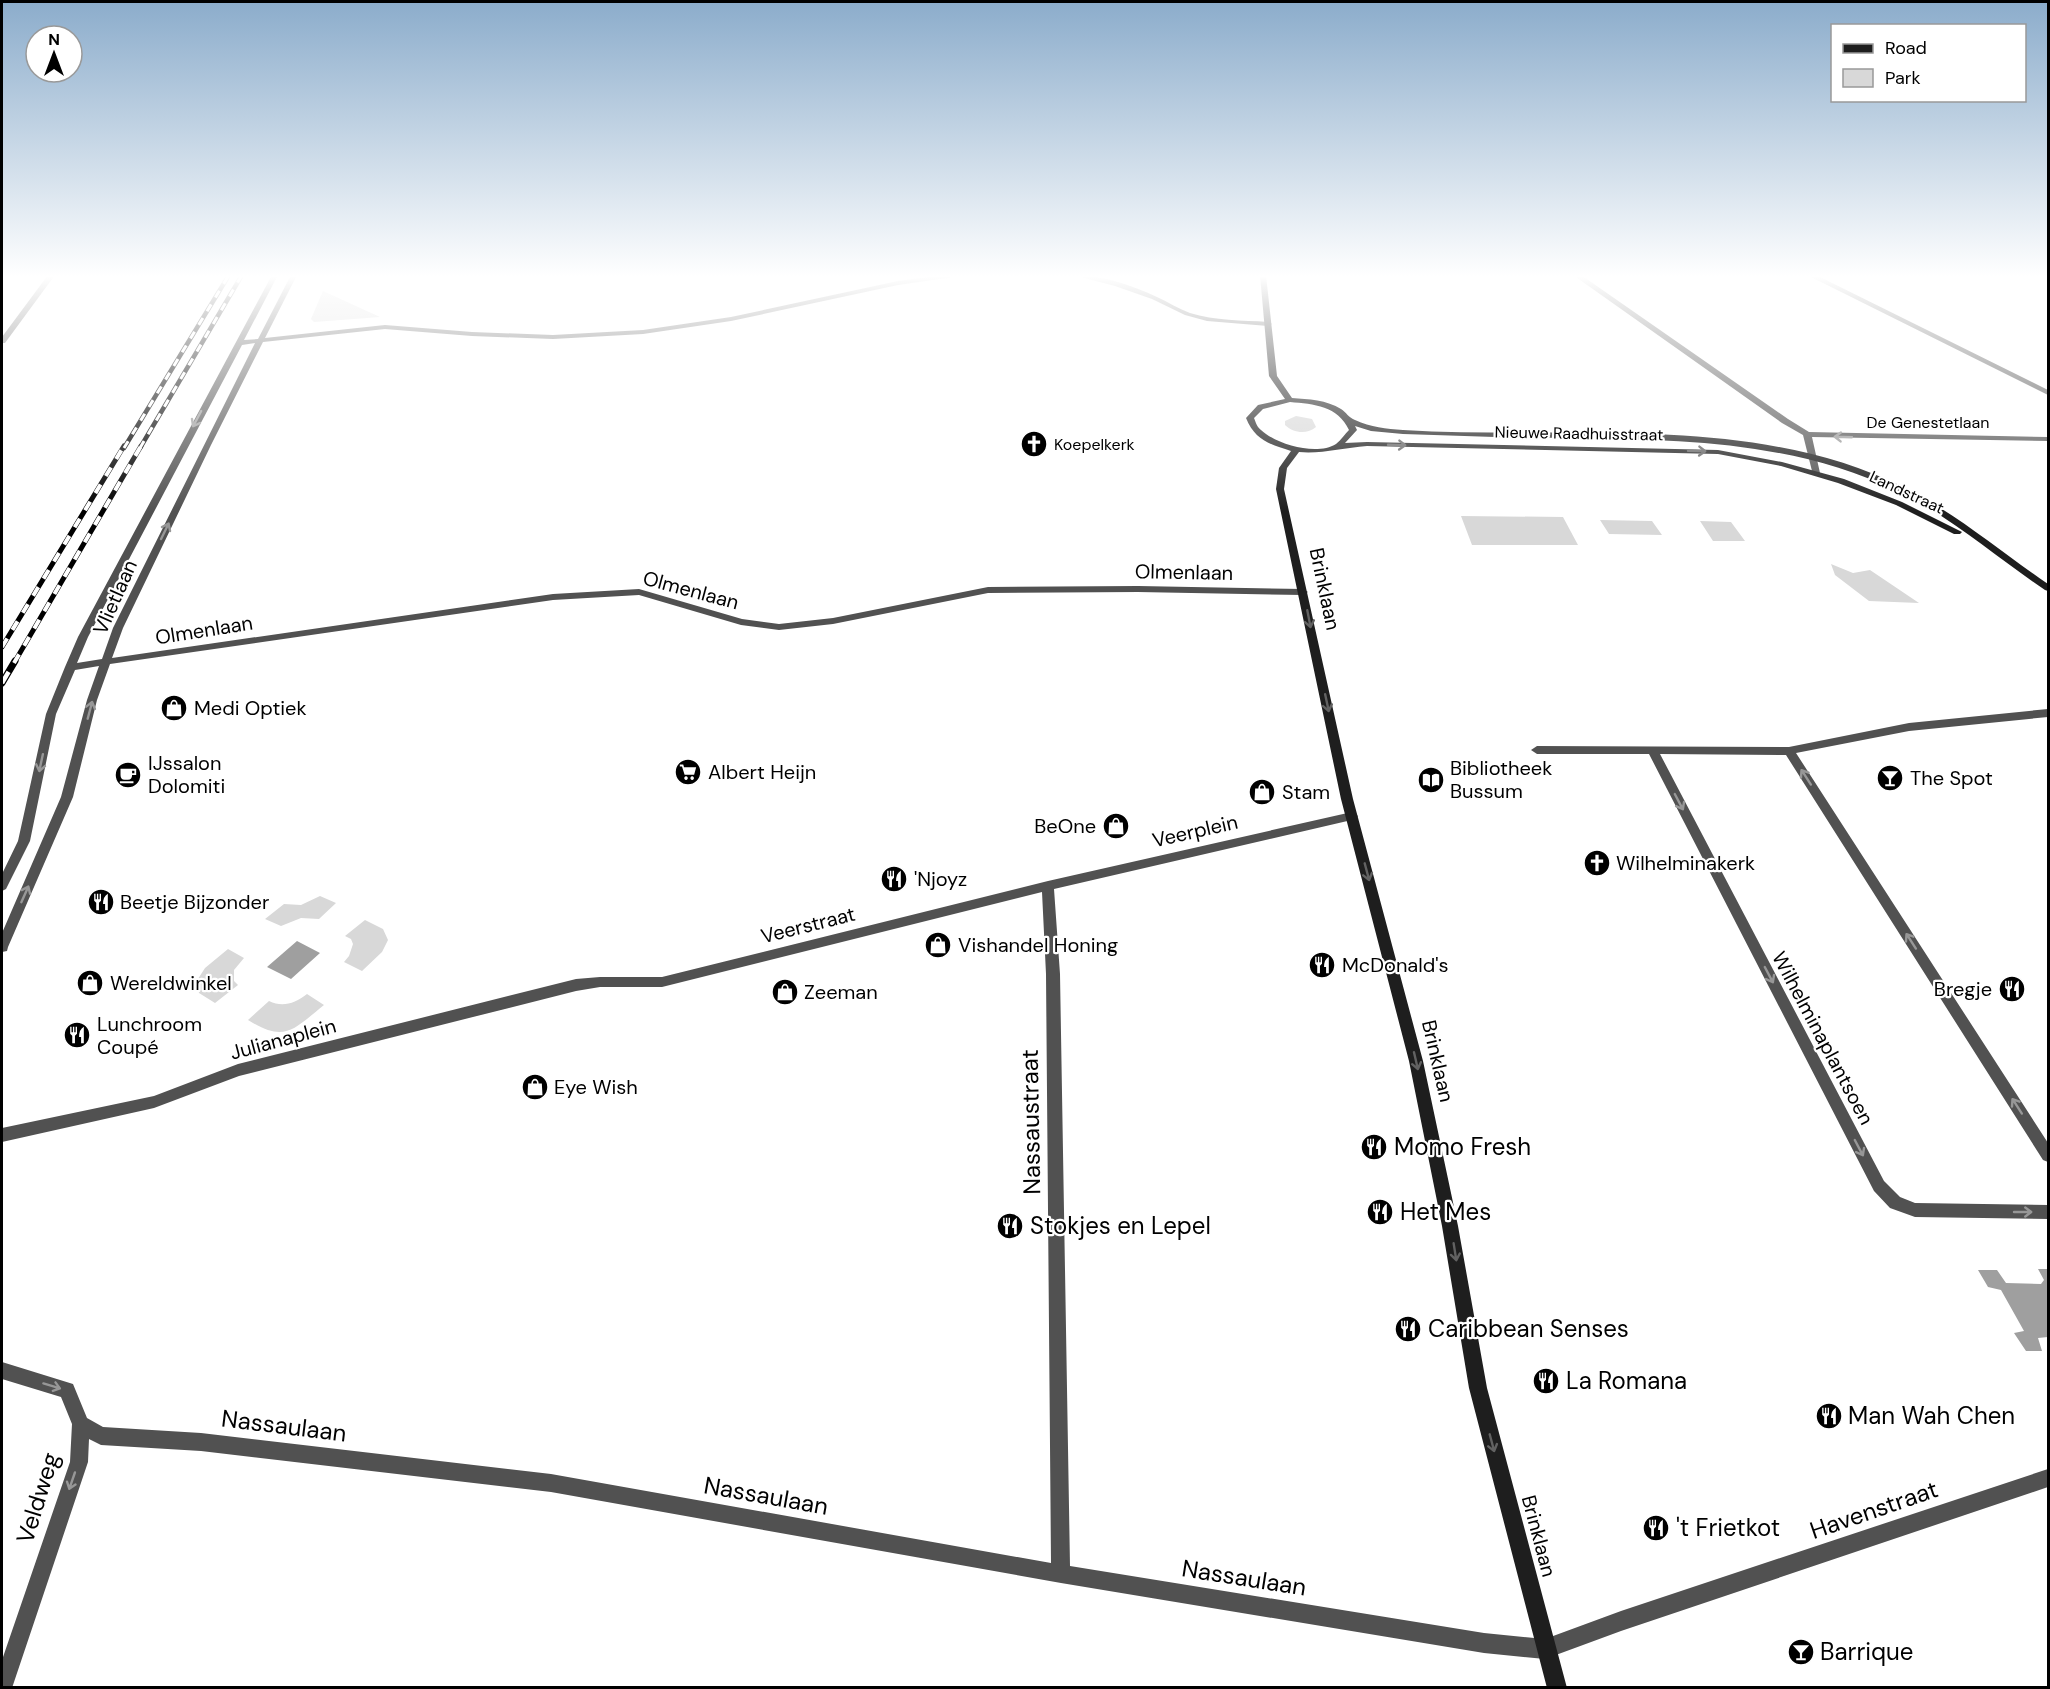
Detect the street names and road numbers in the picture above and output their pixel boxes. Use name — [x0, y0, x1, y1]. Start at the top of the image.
street label: De Genestetlaan — [1867, 412, 1989, 433]
street label: Nieuwe Raadhuisstraat — [1494, 422, 1664, 445]
street label: Landstraat — [1866, 466, 1947, 519]
street label: Brinklaan — [1304, 545, 1346, 633]
street label: Vlietlaan — [87, 556, 143, 638]
street label: Olmenlaan — [1135, 558, 1233, 586]
street label: Olmenlaan — [640, 565, 742, 615]
street label: Olmenlaan — [153, 609, 255, 651]
street label: Veerplein — [1150, 809, 1240, 853]
street label: Veerstraat — [758, 901, 858, 949]
street label: Wilhelminaplantsoen — [1766, 947, 1880, 1129]
street label: Julianaplein — [227, 1012, 339, 1066]
street label: Brinklaan — [1416, 1017, 1460, 1105]
street label: Nassaustraat — [1014, 1049, 1047, 1195]
street label: Nassaulaan — [220, 1402, 348, 1449]
street label: Veldweg — [9, 1449, 66, 1547]
street label: Nassaulaan — [701, 1469, 831, 1522]
street label: Havenstraat — [1806, 1473, 1942, 1546]
street label: Brinklaan — [1516, 1492, 1562, 1580]
street label: Nassaulaan — [1180, 1552, 1309, 1603]

